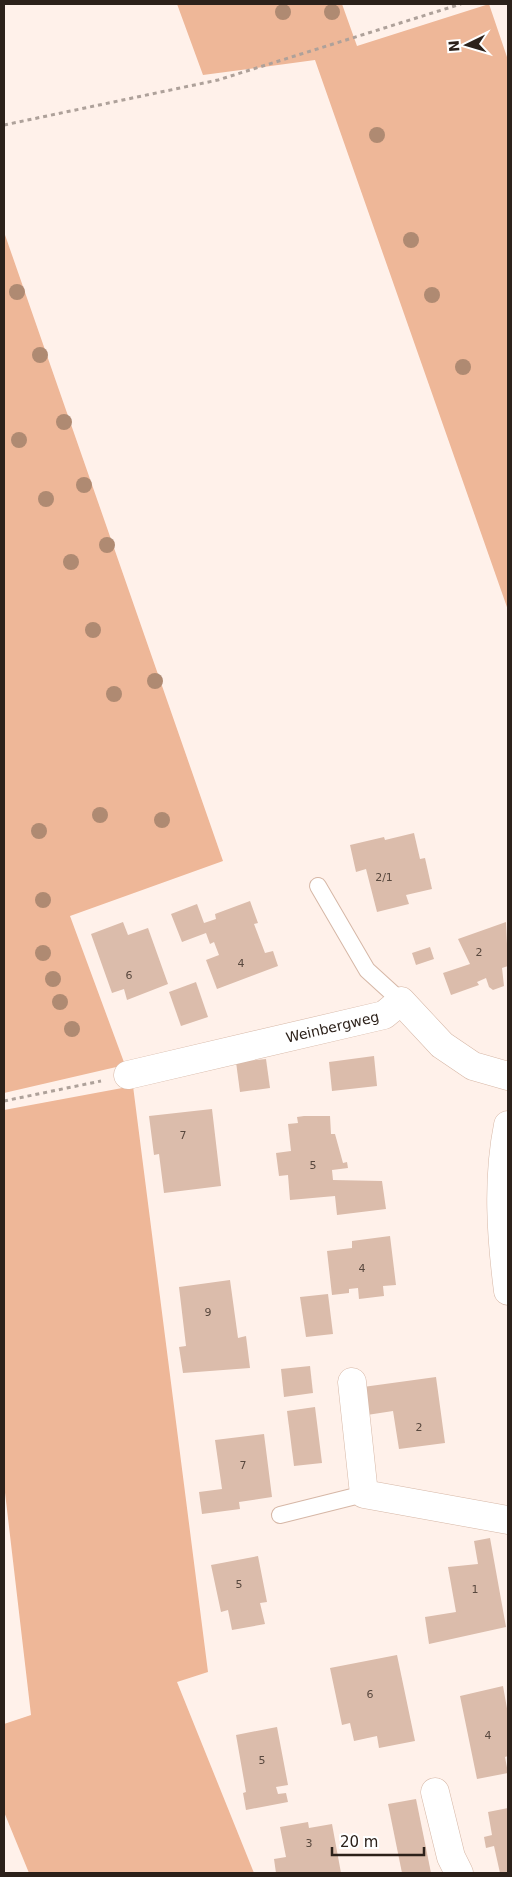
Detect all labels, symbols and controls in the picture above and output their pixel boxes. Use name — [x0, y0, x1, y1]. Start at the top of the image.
north arrow — [442, 20, 492, 70]
text: N — [446, 40, 463, 53]
house number: 2/1 — [375, 871, 393, 884]
house number: 2 — [476, 946, 483, 959]
house number: 4 — [238, 957, 245, 970]
house number: 6 — [126, 969, 133, 982]
street label: Weinbergweg — [284, 1008, 381, 1046]
house number: 7 — [180, 1129, 187, 1142]
house number: 5 — [310, 1159, 317, 1172]
house number: 4 — [359, 1262, 366, 1275]
house number: 9 — [205, 1306, 212, 1319]
house number: 2 — [416, 1421, 423, 1434]
house number: 7 — [240, 1459, 247, 1472]
house number: 5 — [236, 1578, 243, 1591]
house number: 1 — [472, 1583, 479, 1596]
house number: 6 — [367, 1688, 374, 1701]
house number: 4 — [485, 1729, 492, 1742]
house number: 5 — [259, 1754, 266, 1767]
scale bar — [332, 1824, 424, 1856]
text: 20 m — [340, 1833, 378, 1851]
house number: 3 — [306, 1837, 313, 1850]

